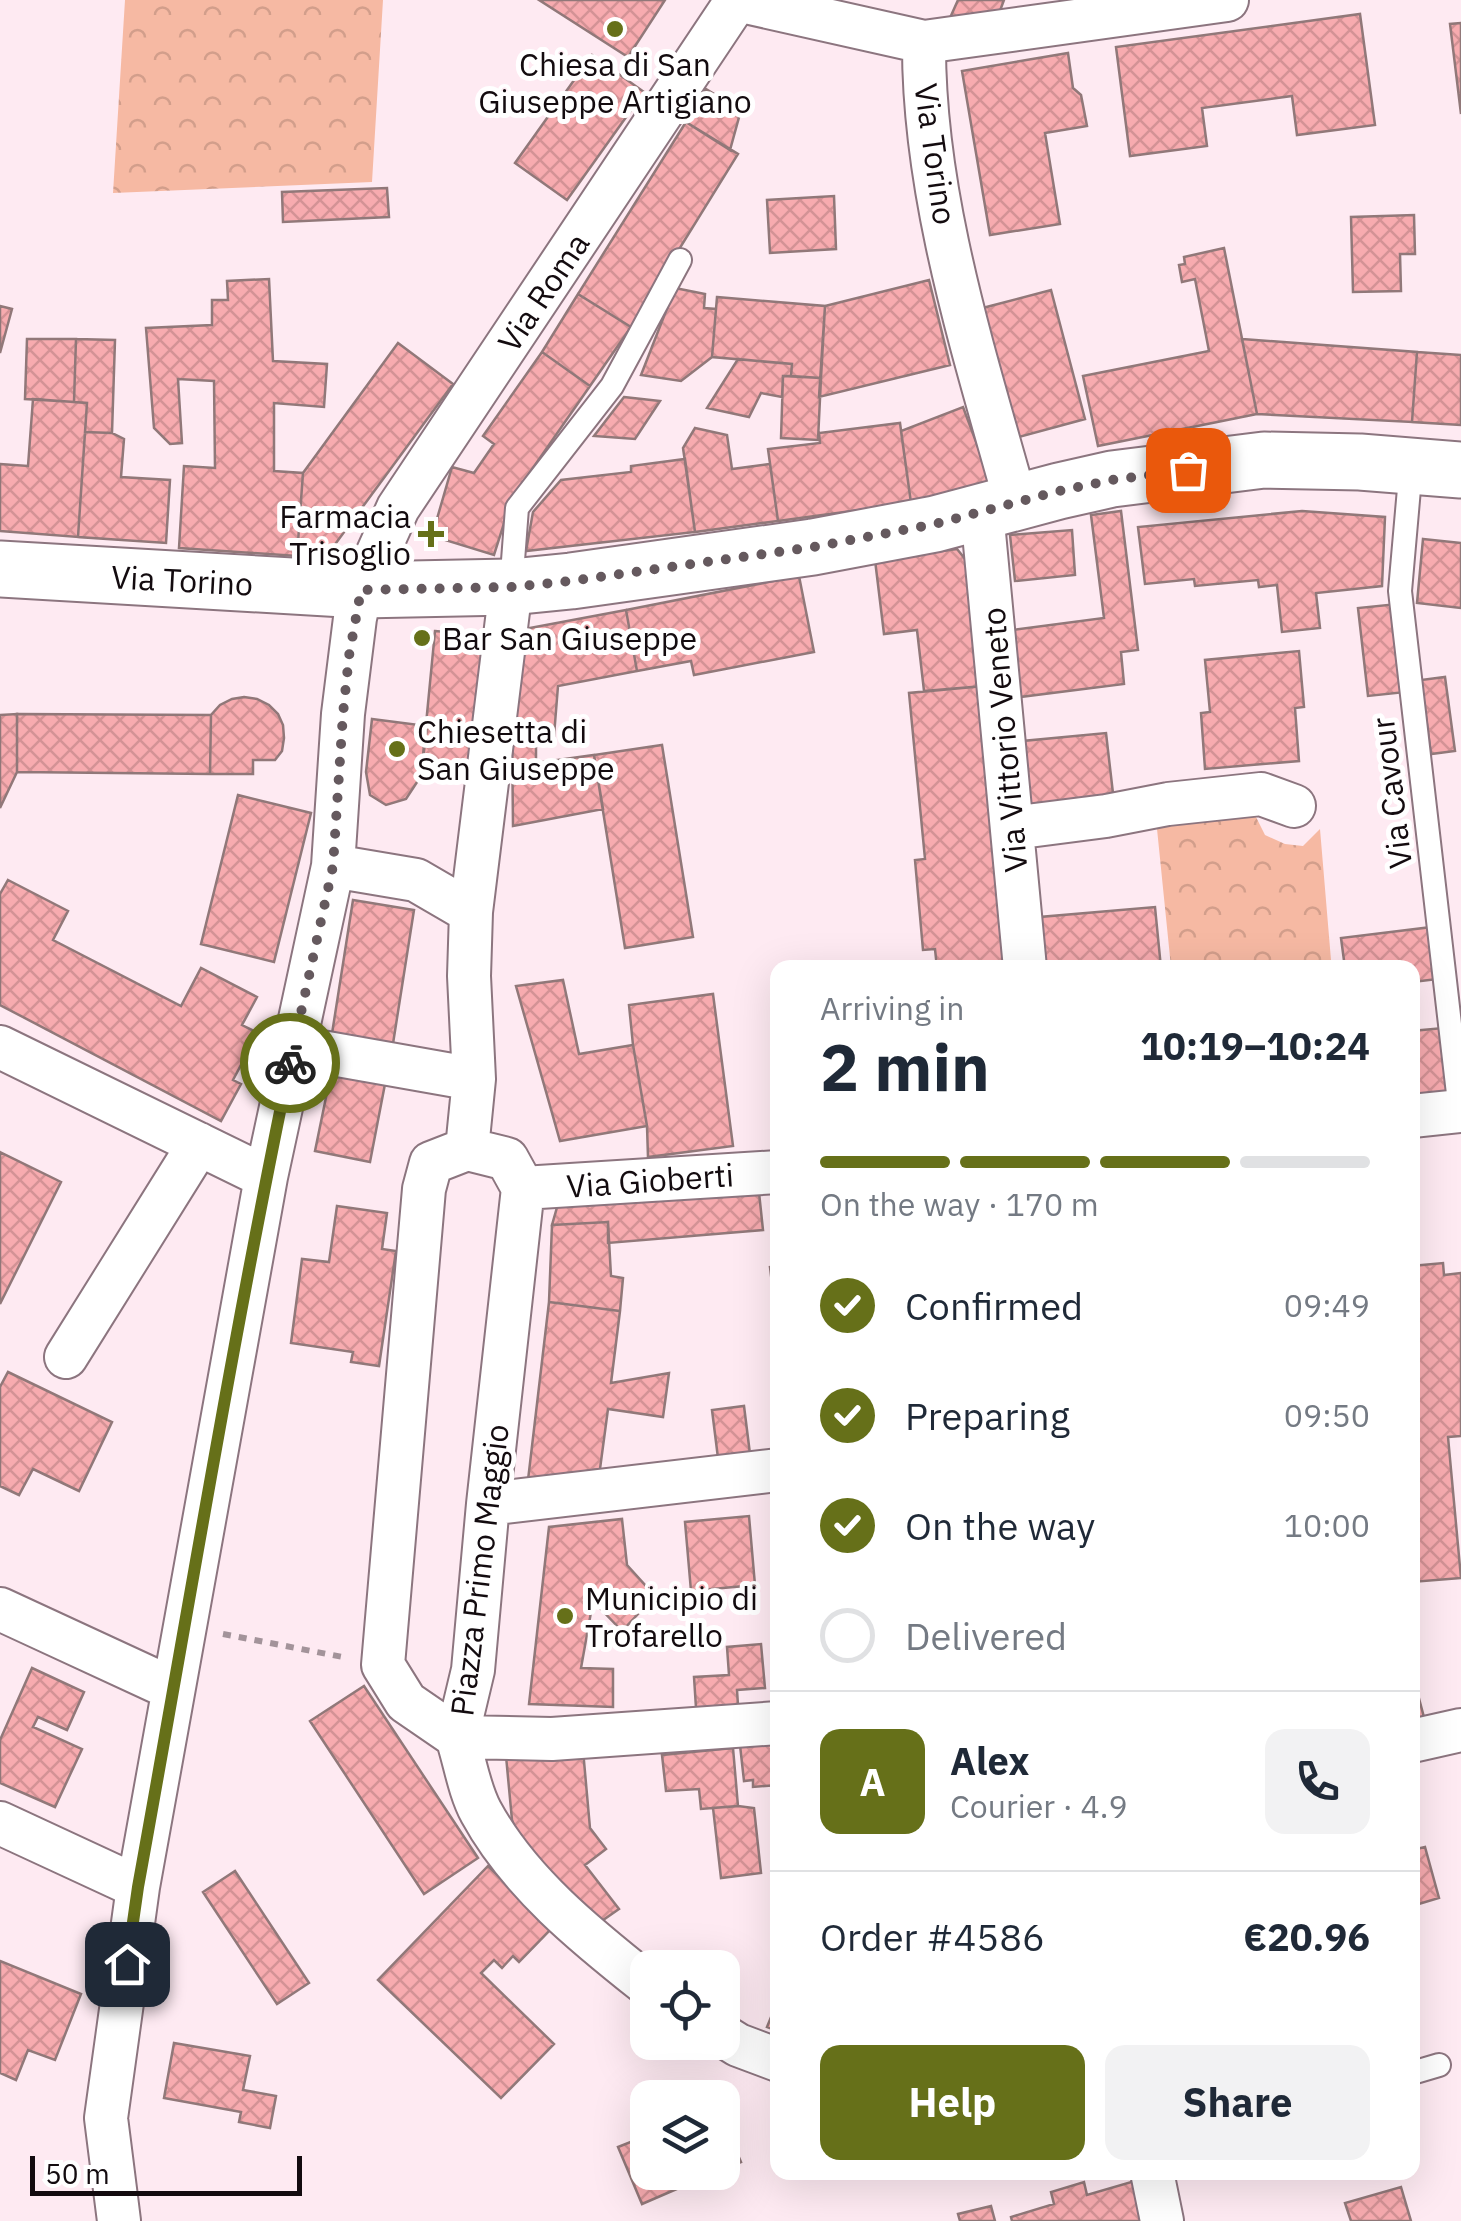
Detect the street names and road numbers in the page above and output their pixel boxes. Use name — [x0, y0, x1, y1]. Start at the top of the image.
street label: Via Torino — [905, 81, 967, 227]
street label: Via Roma — [488, 224, 598, 360]
street label: Via Torino — [110, 555, 254, 605]
street label: Via Vittorio Veneto — [972, 606, 1036, 874]
street label: Via Cavour — [1361, 715, 1421, 871]
street label: Via Gioberti — [565, 1153, 735, 1207]
street label: Piazza Primo Maggio — [440, 1422, 518, 1718]

